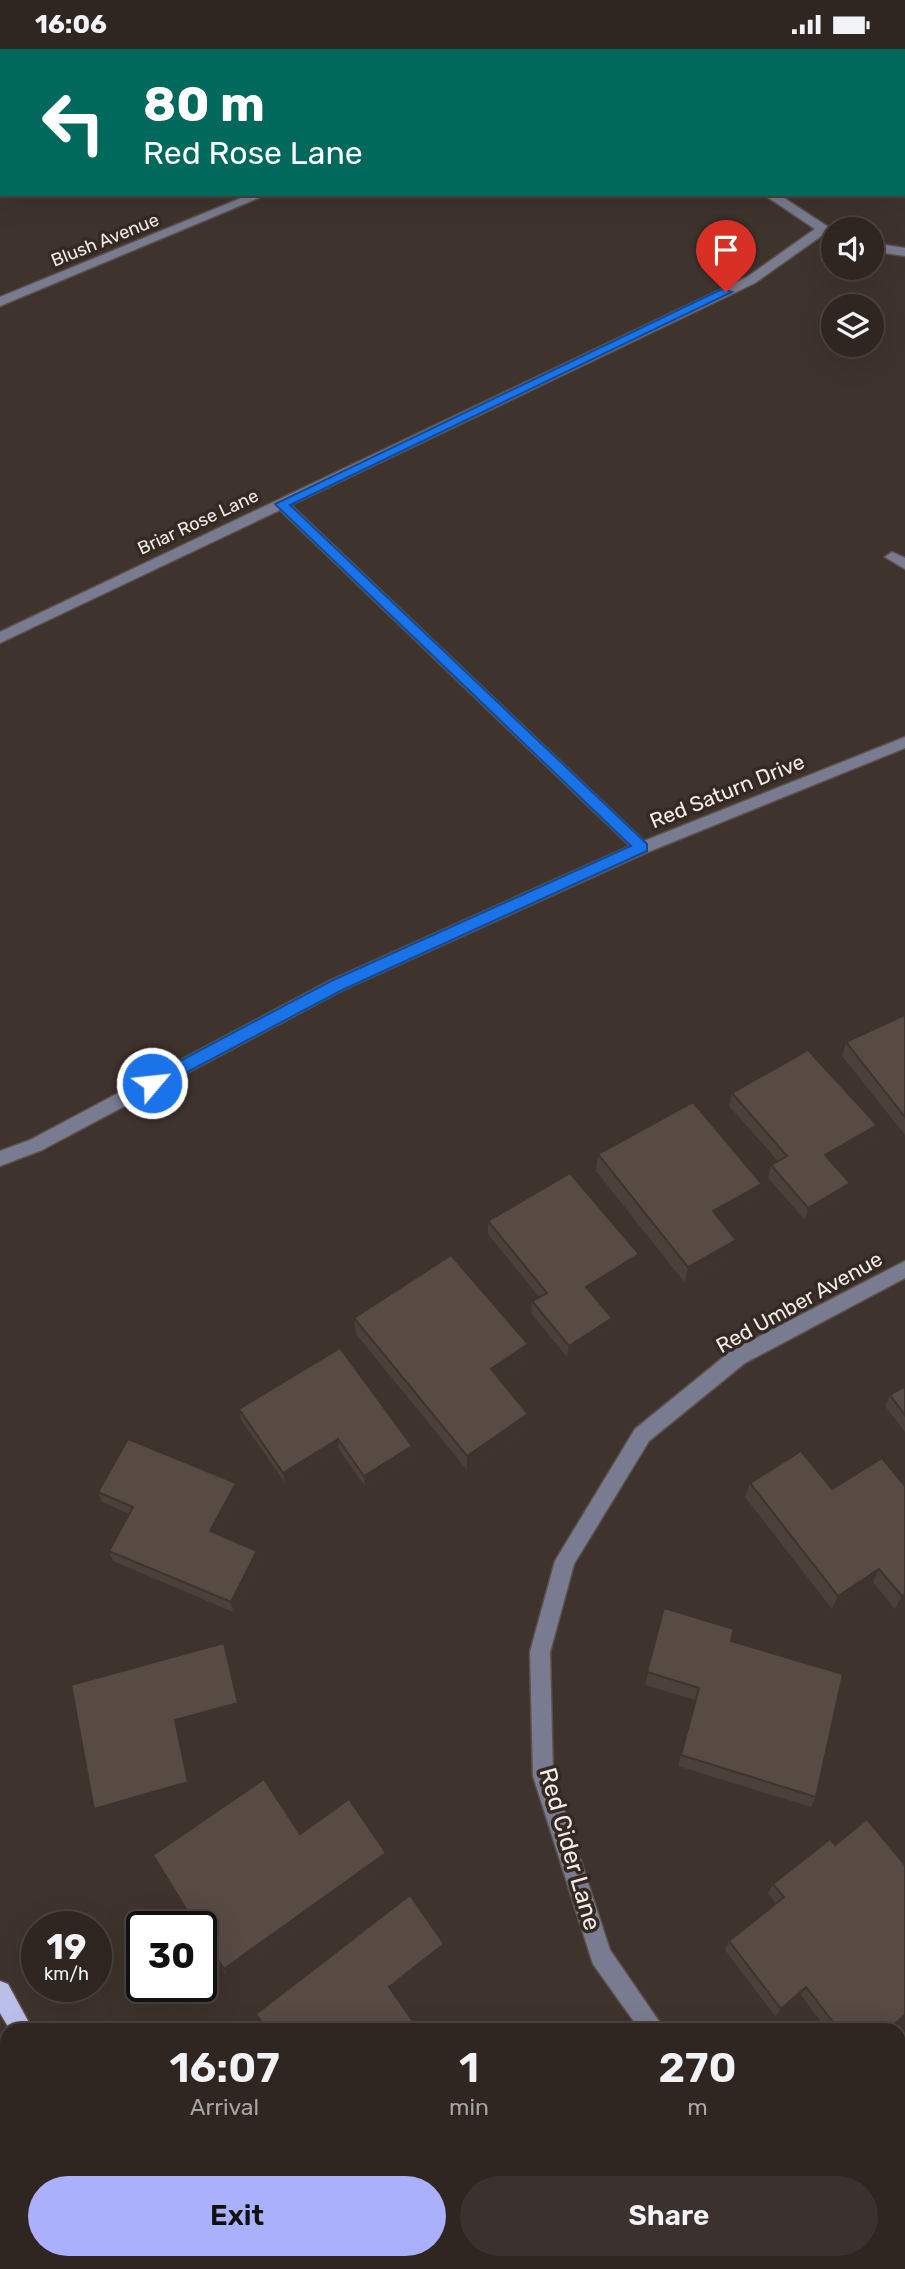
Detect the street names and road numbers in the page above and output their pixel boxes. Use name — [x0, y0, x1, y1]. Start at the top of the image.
street label: Blush Avenue — [48, 208, 162, 272]
street label: Briar Rose Lane — [134, 484, 262, 560]
street label: Red Saturn Drive — [646, 749, 808, 833]
street label: Red Umber Avenue — [711, 1246, 887, 1358]
street label: Red Cider Lane — [533, 1764, 607, 1934]

